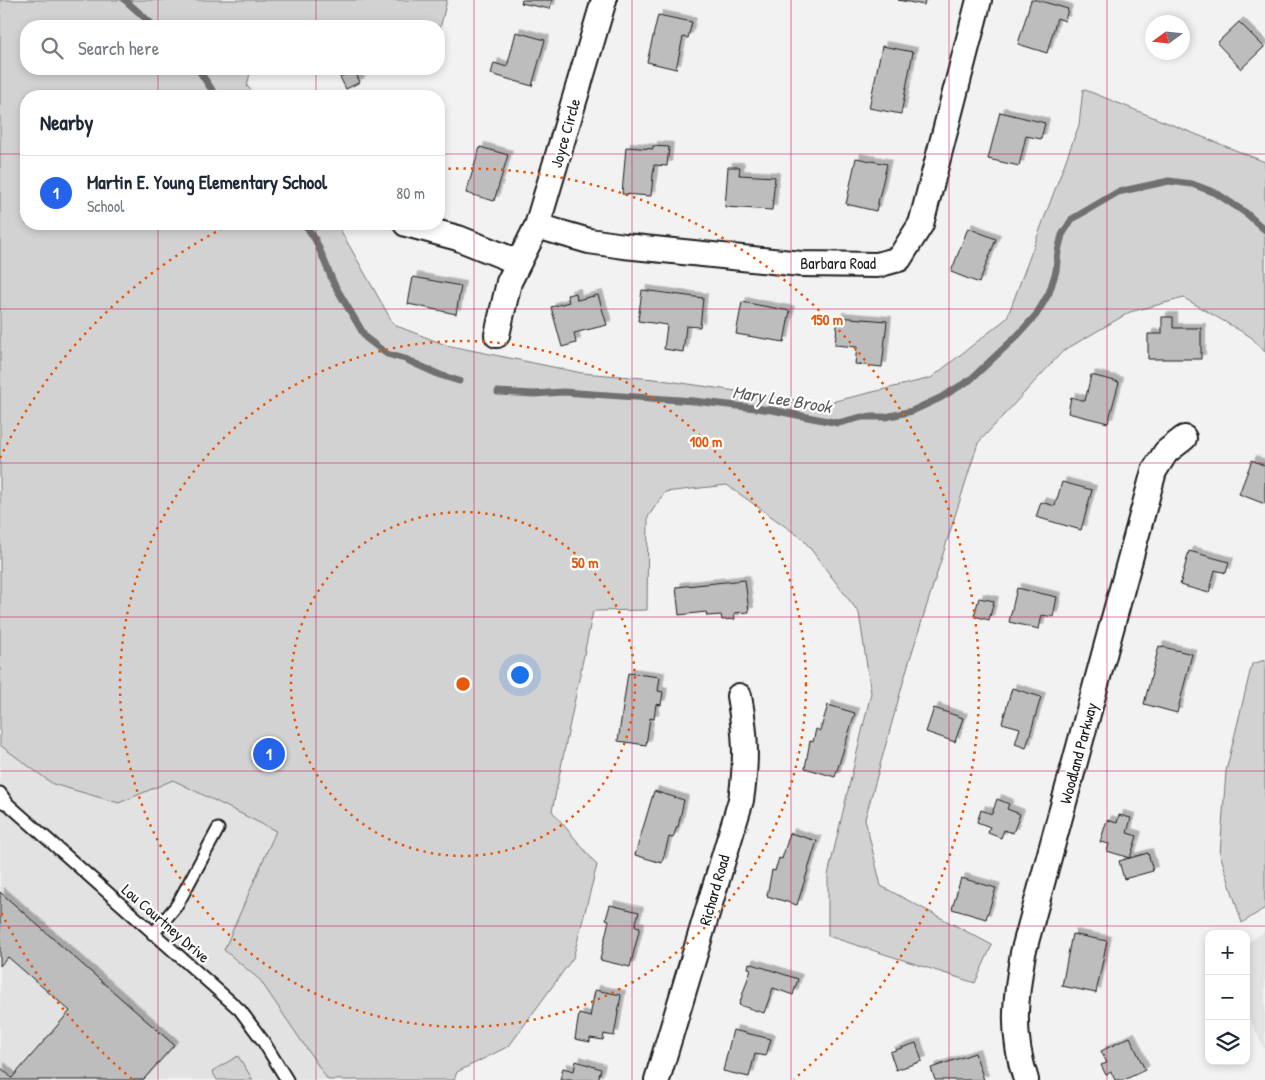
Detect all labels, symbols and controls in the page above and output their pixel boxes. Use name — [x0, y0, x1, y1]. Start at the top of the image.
north arrow — [1145, 15, 1190, 60]
search box — [20, 20, 445, 75]
icon: search — [38, 34, 66, 62]
text: Search here — [78, 35, 159, 61]
street label: Joyce Circle — [545, 95, 585, 170]
text: Nearby — [40, 108, 93, 137]
text: Martin E. Young Elementary School — [87, 169, 327, 195]
text: 1 — [53, 182, 59, 204]
text: 80 m — [396, 182, 425, 204]
text: School — [87, 195, 124, 217]
street label: Barbara Road — [800, 252, 876, 274]
text: 150 m — [811, 309, 843, 330]
water label: Mary Lee Brook — [731, 379, 835, 419]
text: 100 m — [690, 431, 722, 452]
text: 50 m — [572, 552, 598, 573]
your location — [507, 662, 533, 688]
centre of rings — [454, 675, 472, 693]
street label: Woodland Parkway — [1054, 700, 1102, 806]
pin: 1 — [253, 735, 285, 773]
street label: Richard Road — [693, 852, 735, 928]
street label: Lou Courtney Drive — [117, 879, 215, 968]
map controls — [1205, 930, 1250, 1065]
button: + — [1205, 930, 1250, 975]
button: − — [1205, 975, 1250, 1020]
button: layers — [1205, 1020, 1250, 1065]

